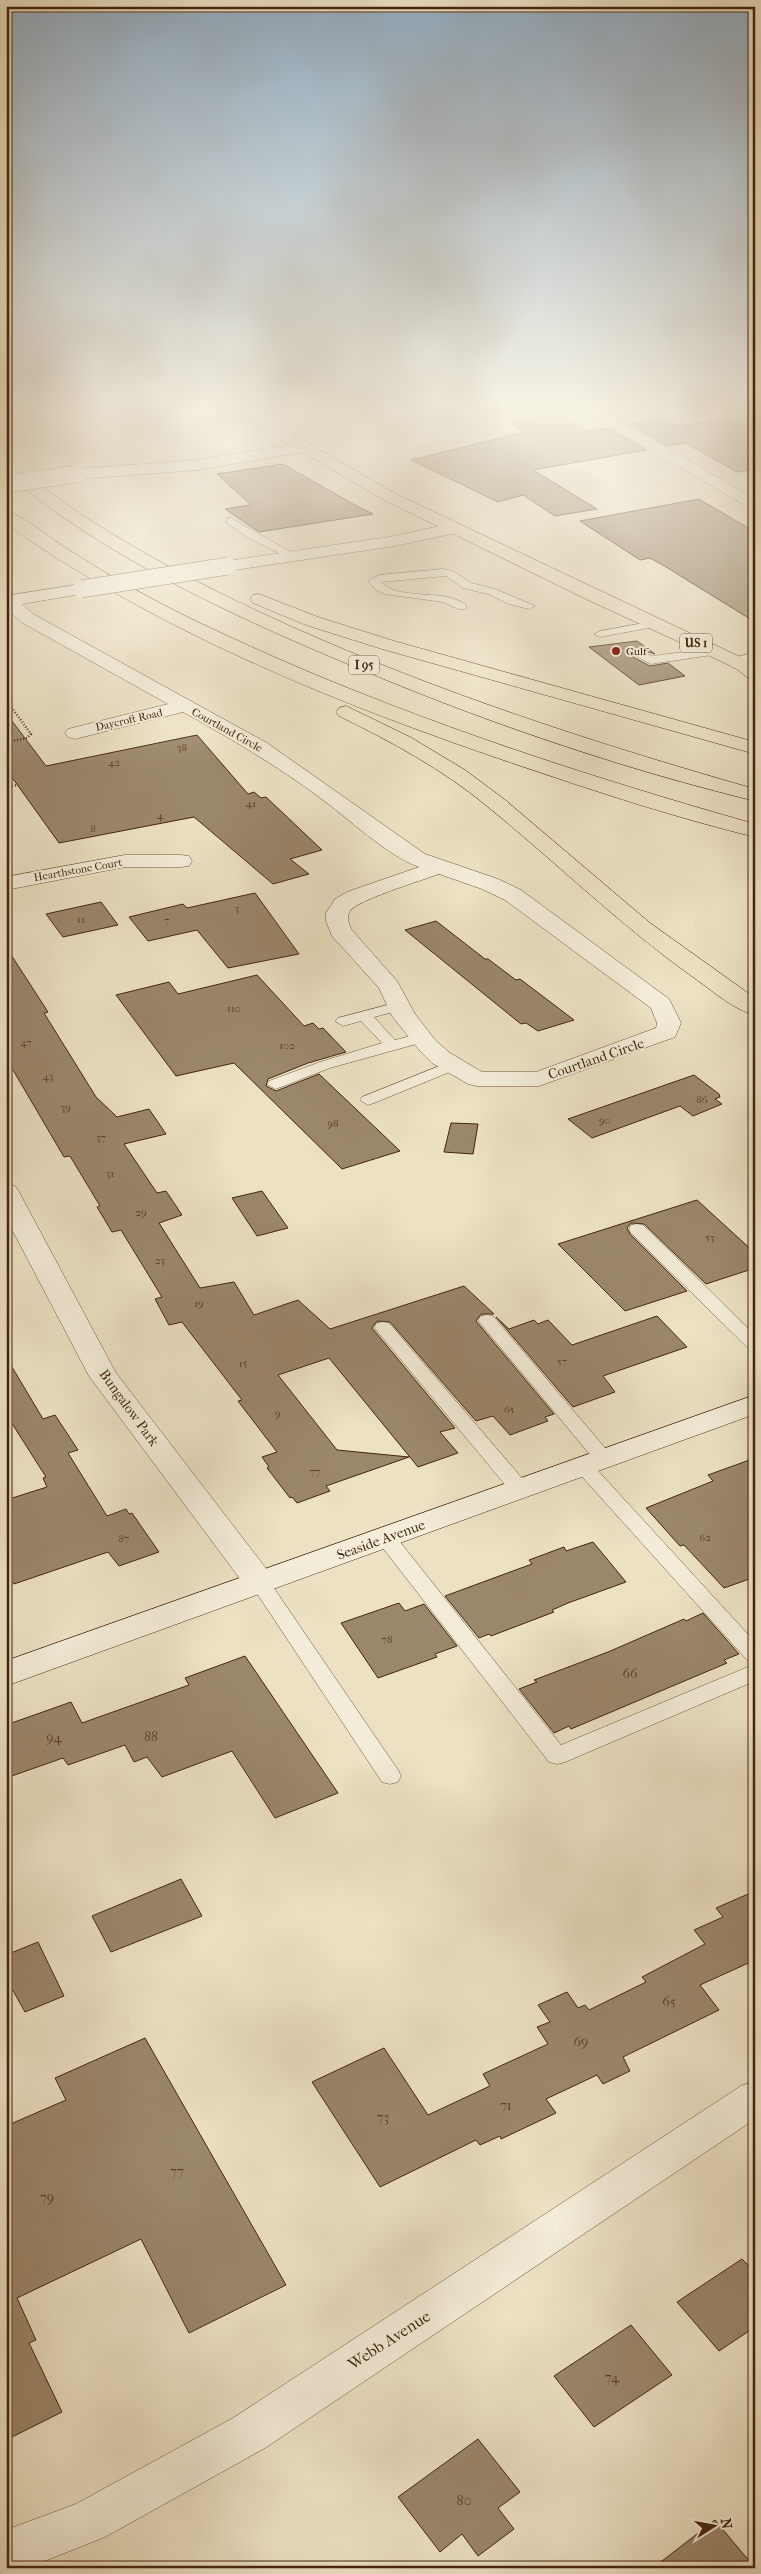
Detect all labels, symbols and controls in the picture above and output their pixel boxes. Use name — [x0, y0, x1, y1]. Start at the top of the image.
road number: US 1 — [680, 634, 712, 652]
marker: Gulf — [610, 645, 622, 657]
place label: Gulf — [626, 645, 649, 658]
road number: I 95 — [349, 656, 379, 674]
street label: Courtland Circle — [189, 705, 265, 755]
street label: Daycroft Road — [94, 706, 165, 734]
house number: 38 — [177, 741, 187, 754]
house number: 42 — [108, 756, 120, 769]
house number: 41 — [246, 797, 256, 810]
house number: 4 — [157, 809, 164, 822]
house number: 8 — [90, 822, 96, 835]
street label: Hearthstone Court — [33, 856, 123, 884]
house number: 3 — [235, 902, 239, 915]
house number: 11 — [77, 913, 85, 926]
house number: 7 — [164, 914, 170, 927]
house number: 110 — [227, 1002, 241, 1015]
street label: Courtland Circle — [546, 1035, 646, 1083]
house number: 47 — [20, 1036, 32, 1049]
house number: 102 — [279, 1039, 295, 1052]
house number: 43 — [42, 1070, 54, 1083]
house number: 86 — [696, 1093, 708, 1106]
house number: 39 — [61, 1101, 71, 1114]
house number: 90 — [599, 1114, 611, 1127]
house number: 98 — [327, 1117, 339, 1130]
house number: 37 — [96, 1131, 106, 1144]
house number: 31 — [106, 1167, 114, 1180]
house number: 29 — [135, 1206, 147, 1219]
house number: 53 — [705, 1231, 715, 1244]
house number: 23 — [155, 1254, 165, 1267]
house number: 19 — [194, 1297, 204, 1310]
house number: 57 — [557, 1355, 567, 1368]
house number: 15 — [239, 1357, 248, 1370]
street label: Bungalow Park — [95, 1366, 163, 1450]
house number: 65 — [504, 1403, 515, 1416]
house number: 9 — [275, 1407, 281, 1420]
house number: 77 — [310, 1465, 320, 1478]
street label: Seaside Avenue — [335, 1516, 427, 1564]
house number: 62 — [699, 1531, 711, 1544]
house number: 87 — [119, 1532, 129, 1545]
house number: 78 — [382, 1633, 392, 1646]
house number: 66 — [622, 1665, 638, 1682]
house number: 88 — [144, 1728, 158, 1745]
house number: 94 — [46, 1729, 62, 1746]
house number: 65 — [662, 1993, 676, 2010]
house number: 69 — [574, 2033, 588, 2050]
house number: 71 — [500, 2097, 512, 2114]
house number: 73 — [377, 2109, 389, 2126]
house number: 77 — [170, 2163, 184, 2180]
house number: 79 — [40, 2189, 54, 2206]
street label: Webb Avenue — [343, 2306, 434, 2374]
house number: 74 — [605, 2369, 620, 2386]
house number: 80 — [457, 2492, 471, 2509]
north arrow — [688, 2502, 738, 2552]
text: N — [717, 2517, 736, 2531]

